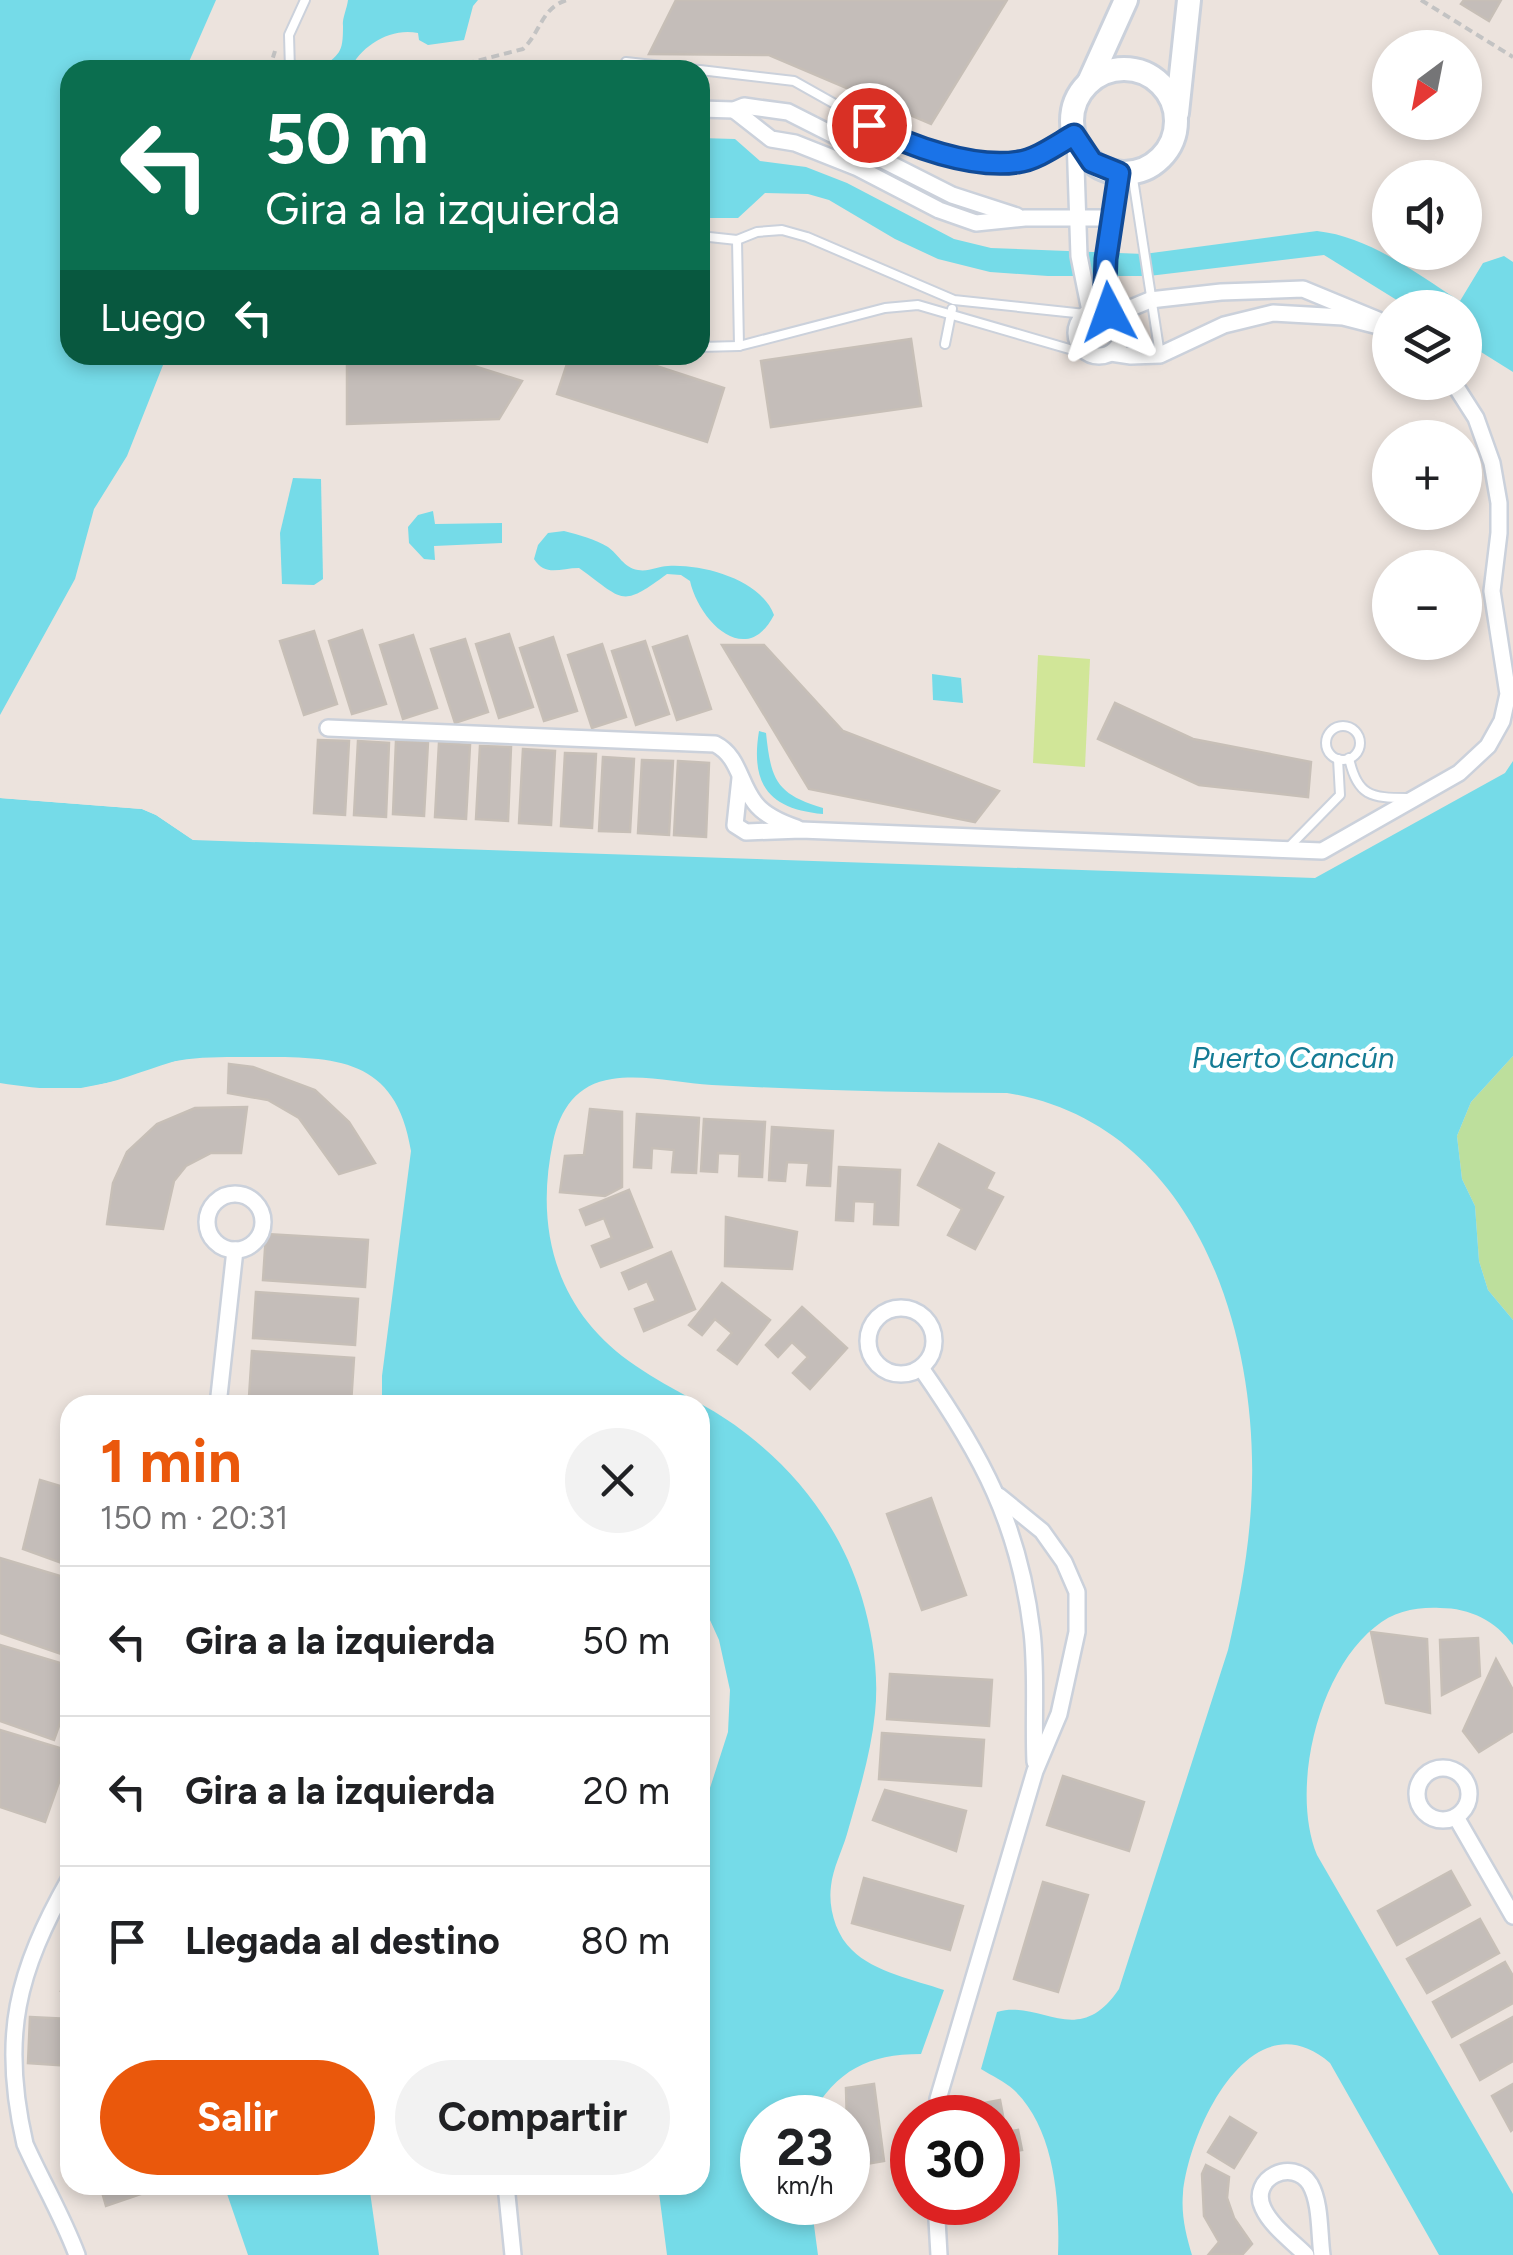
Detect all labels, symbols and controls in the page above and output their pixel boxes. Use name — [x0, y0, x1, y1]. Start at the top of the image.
north arrow — [1372, 30, 1482, 140]
map controls — [1372, 30, 1482, 660]
pin — [827, 83, 912, 168]
text: 50 m — [265, 96, 429, 181]
icon: arrive — [842, 98, 897, 153]
icon: left — [100, 100, 230, 230]
button: sound — [1372, 160, 1482, 270]
text: Gira a la izquierda — [265, 181, 620, 235]
position arrow — [1057, 260, 1161, 364]
icon: left — [226, 290, 281, 345]
button: layers — [1372, 290, 1482, 400]
text: Luego — [100, 295, 206, 341]
button: + — [1372, 420, 1482, 530]
button: − — [1372, 550, 1482, 660]
water label: Puerto Cancún — [1192, 1039, 1394, 1076]
text: 1 min — [100, 1425, 242, 1497]
button: close — [565, 1428, 670, 1533]
text: 150 m · 20:31 — [100, 1499, 288, 1537]
icon: left — [100, 1614, 155, 1669]
text: Gira a la izquierda — [185, 1618, 495, 1664]
text: 50 m — [582, 1618, 670, 1664]
icon: left — [100, 1764, 155, 1819]
text: Gira a la izquierda — [185, 1768, 495, 1814]
text: 20 m — [583, 1768, 670, 1814]
icon: arrive — [100, 1914, 155, 1969]
text: Llegada al destino — [185, 1918, 500, 1964]
text: 80 m — [581, 1918, 670, 1964]
button: Salir — [100, 2060, 375, 2175]
button: Compartir — [395, 2060, 670, 2175]
speed limit sign: 30 — [890, 2095, 1020, 2225]
text: 23 — [777, 2117, 833, 2178]
text: km/h — [776, 2170, 834, 2200]

